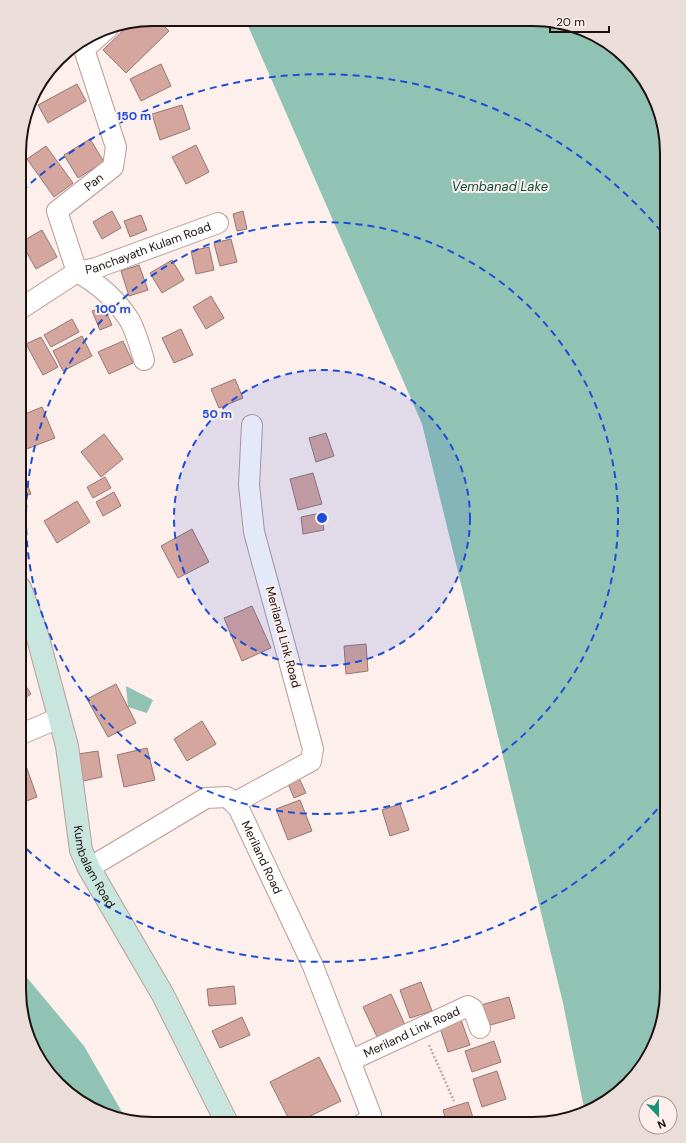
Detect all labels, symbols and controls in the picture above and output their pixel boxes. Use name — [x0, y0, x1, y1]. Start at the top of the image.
scale bar — [550, 8, 609, 34]
text: 20 m — [556, 14, 585, 30]
text: 150 m — [117, 108, 151, 124]
street label: Pan — [81, 169, 107, 195]
water label: Vembanad Lake — [452, 178, 548, 195]
street label: Panchayath Kulam Road — [84, 218, 213, 278]
text: 100 m — [95, 301, 131, 317]
text: 50 m — [202, 406, 232, 422]
centre of rings — [315, 511, 329, 525]
street label: Meriland Link Road — [262, 585, 304, 689]
street label: Meriland Road — [238, 818, 286, 897]
street label: Kumbalam Road — [70, 824, 119, 911]
street label: Meriland Link Road — [361, 1003, 462, 1061]
north arrow — [638, 1095, 678, 1135]
text: N — [655, 1116, 668, 1132]

